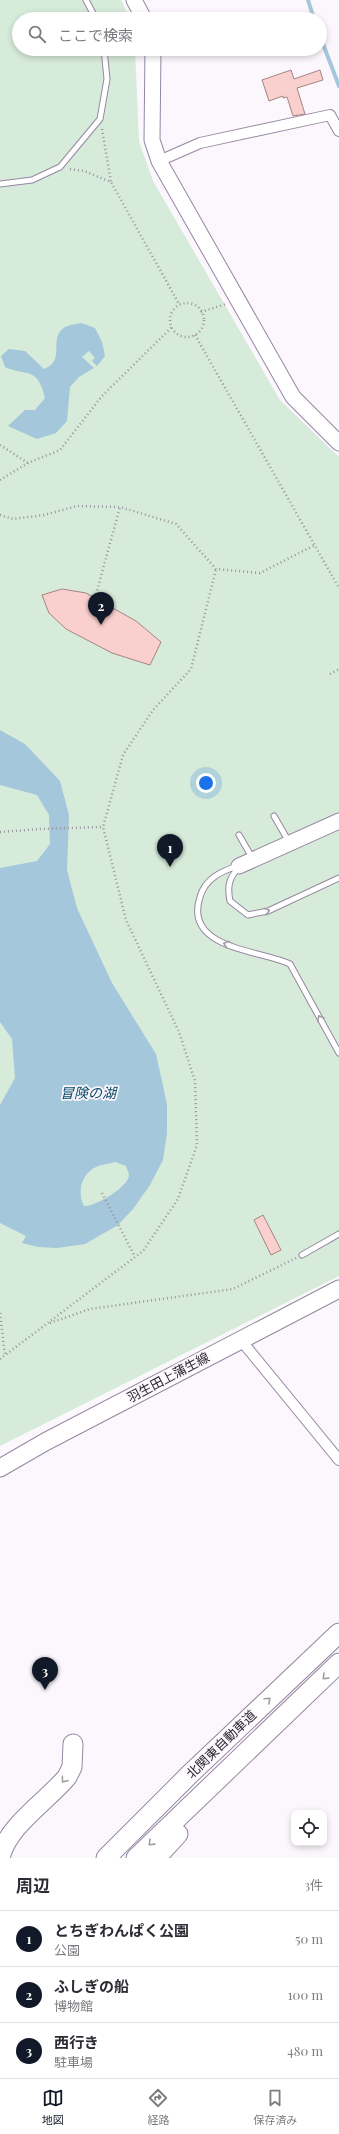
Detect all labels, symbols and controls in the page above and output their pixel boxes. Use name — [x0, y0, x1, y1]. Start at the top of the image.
search box — [12, 12, 327, 56]
icon: search — [26, 23, 48, 45]
text: ここで検索 — [58, 25, 133, 45]
pin: 2 — [88, 592, 114, 625]
your location — [196, 773, 216, 793]
pin: 1 — [157, 834, 183, 867]
one-way arrow — [263, 907, 270, 916]
one-way arrow — [222, 941, 229, 949]
one-way arrow — [318, 1015, 325, 1023]
water label: 冒険の湖 — [60, 1083, 118, 1102]
street label: 羽生田上蒲生線 — [124, 1348, 212, 1405]
pin: 3 — [32, 1657, 58, 1690]
one-way arrow — [322, 1672, 330, 1679]
one-way arrow — [263, 1697, 271, 1705]
street label: 北関東自動車道 — [182, 1706, 259, 1781]
one-way arrow — [62, 1776, 69, 1783]
map controls — [291, 1810, 327, 1846]
button: locate — [291, 1810, 327, 1846]
one-way arrow — [148, 1838, 156, 1846]
text: 周辺 — [16, 1874, 50, 1896]
text: 3件 — [304, 1876, 323, 1893]
text: とちぎわんぱく公園 — [54, 1920, 189, 1940]
text: 1 — [27, 1930, 31, 1947]
text: 50 m — [295, 1930, 323, 1947]
text: 公園 — [54, 1941, 80, 1958]
text: ふしぎの船 — [54, 1976, 129, 1996]
text: 2 — [26, 1986, 32, 2003]
text: 100 m — [288, 1986, 323, 2003]
text: 博物館 — [54, 1997, 93, 2014]
text: 西行き — [54, 2032, 99, 2052]
text: 3 — [26, 2042, 32, 2059]
text: 480 m — [287, 2042, 323, 2059]
text: 駐車場 — [54, 2053, 93, 2070]
tab: 地図 — [42, 2087, 64, 2127]
tab: 経路 — [147, 2087, 169, 2127]
tab: 保存済み — [253, 2087, 297, 2127]

